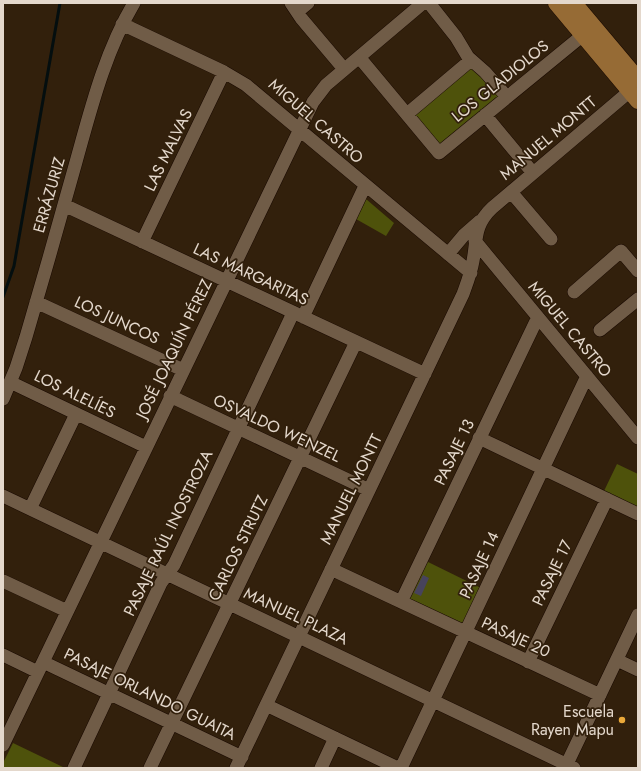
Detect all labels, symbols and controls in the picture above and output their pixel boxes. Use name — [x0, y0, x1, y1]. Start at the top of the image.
street label: LOS GLADIOLOS — [446, 34, 554, 127]
street label: MIGUEL CASTRO — [263, 73, 369, 169]
street label: MANUEL MONTT — [495, 90, 602, 185]
street label: LAS MALVAS — [138, 105, 198, 195]
street label: ERRÁZURIZ — [27, 154, 71, 235]
street label: LAS MARGARITAS — [190, 237, 313, 311]
street label: JOSÉ JOAQUÍN PÉREZ — [129, 275, 218, 424]
street label: MIGUEL CASTRO — [523, 276, 617, 382]
street label: LOS JUNCOS — [71, 290, 164, 350]
street label: LOS ALELÍES — [30, 364, 120, 424]
street label: OSVALDO WENZEL — [210, 388, 345, 468]
street label: PASAJE 13 — [428, 415, 480, 489]
street label: MANUEL MONTT — [314, 429, 388, 548]
street label: PASAJE RAÚL INOSTROZA — [118, 446, 218, 620]
street label: CARLOS STRUTZ — [202, 491, 274, 605]
street label: PASAJE 14 — [453, 528, 505, 602]
street label: PASAJE 17 — [526, 536, 578, 610]
street label: MANUEL PLAZA — [240, 582, 352, 650]
street label: PASAJE 20 — [478, 611, 554, 663]
street label: PASAJE ORLANDO GUAITA — [60, 642, 240, 746]
place label: Escuela Rayen Mapu — [531, 700, 614, 741]
marker: Escuela Rayen Mapu — [617, 715, 627, 725]

